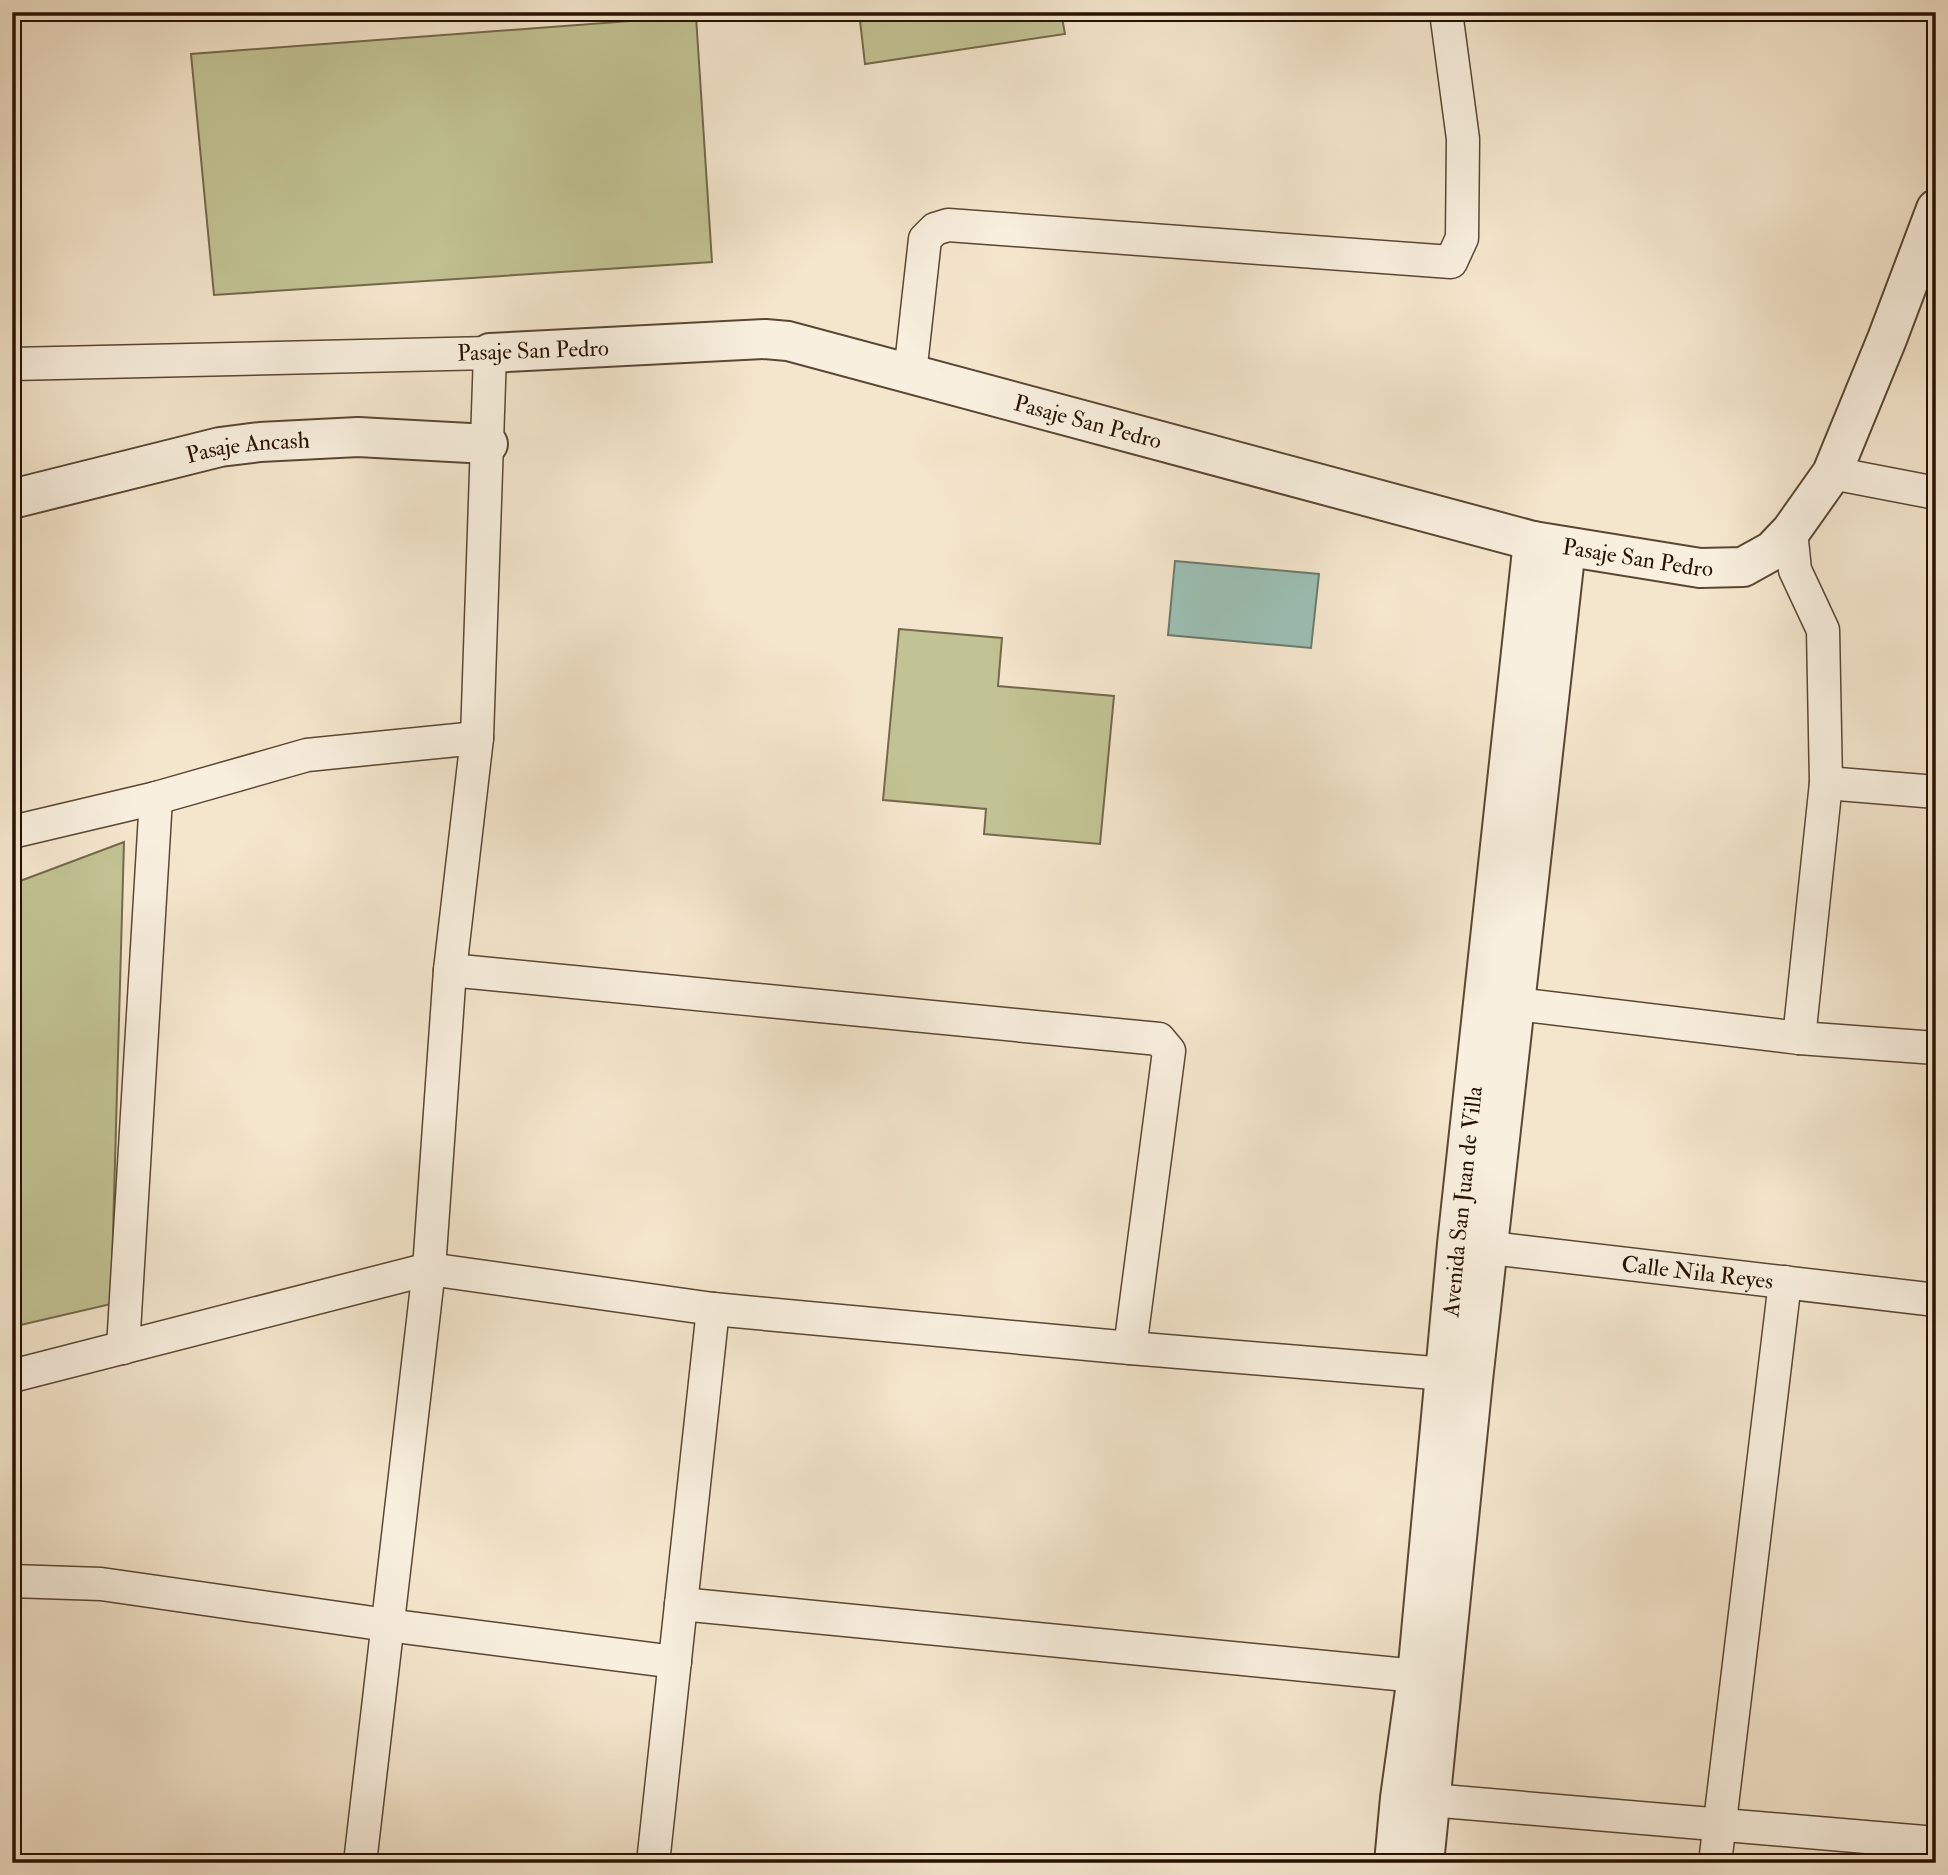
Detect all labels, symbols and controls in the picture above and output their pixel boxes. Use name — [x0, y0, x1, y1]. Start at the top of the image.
street label: Pasaje San Pedro — [457, 333, 609, 368]
street label: Pasaje San Pedro — [1011, 388, 1165, 456]
street label: Pasaje Ancash — [183, 425, 310, 470]
street label: Pasaje San Pedro — [1560, 532, 1713, 583]
street label: Avenida San Juan de Villa — [1436, 1084, 1489, 1319]
street label: Calle Nila Reyes — [1620, 1249, 1775, 1296]

